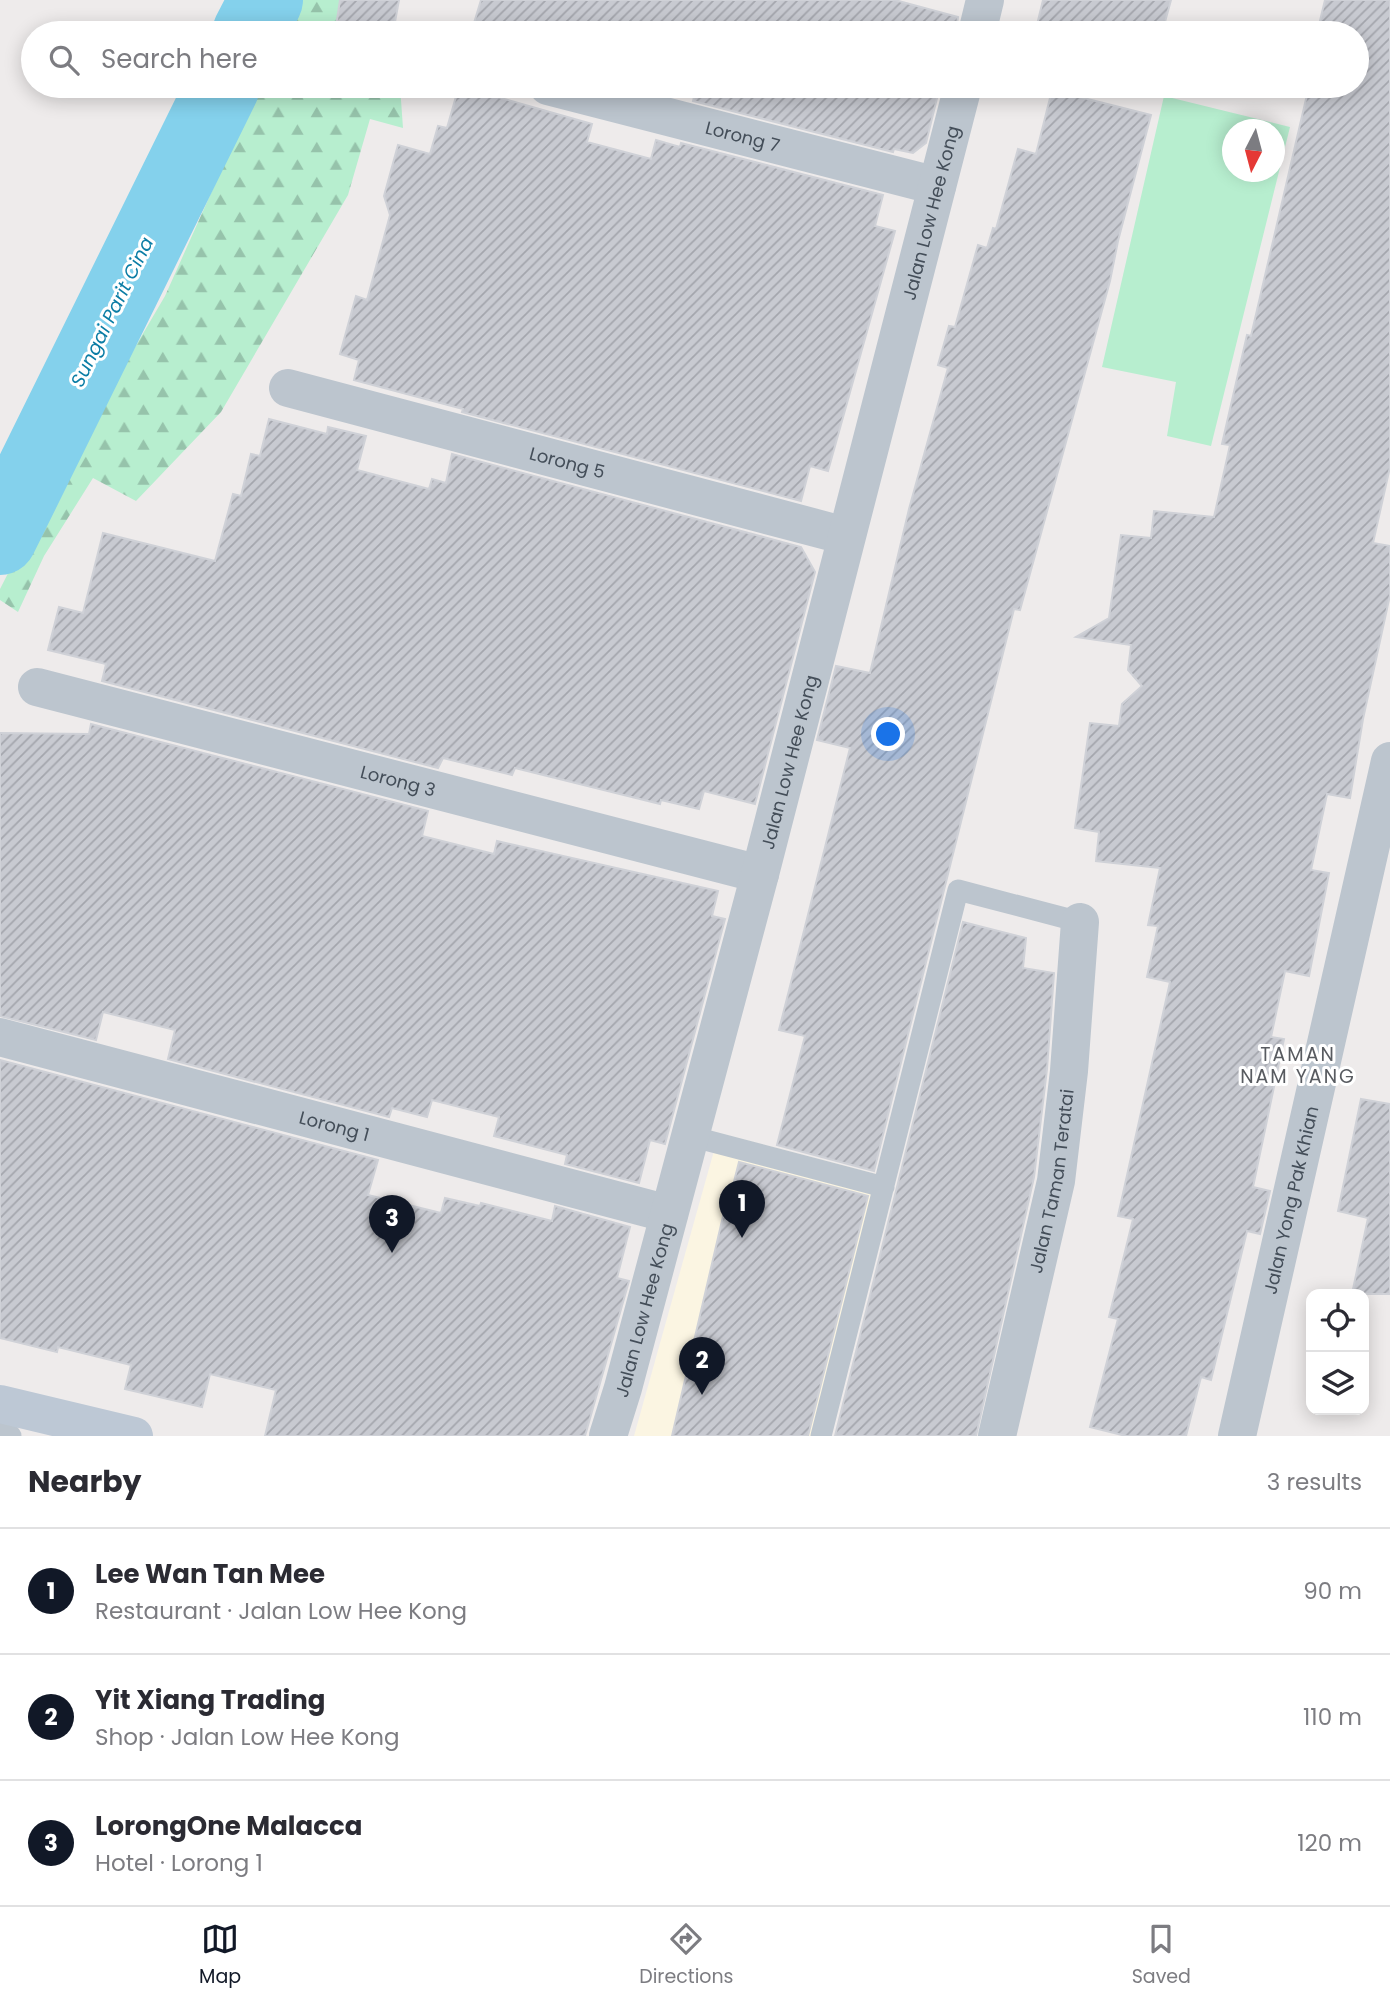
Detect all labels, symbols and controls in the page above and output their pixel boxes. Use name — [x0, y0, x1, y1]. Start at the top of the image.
search box — [21, 21, 1369, 98]
icon: search — [45, 41, 83, 79]
text: Search here — [101, 41, 258, 77]
street label: Lorong 7 — [703, 114, 783, 158]
north arrow — [1222, 119, 1285, 182]
street label: Jalan Low Hee Kong — [896, 123, 965, 303]
water label: Sungai Parit Cina — [64, 232, 160, 392]
street label: Lorong 5 — [527, 440, 608, 484]
street label: Jalan Low Hee Kong — [754, 672, 823, 852]
your location — [871, 717, 905, 751]
street label: Lorong 3 — [358, 759, 438, 802]
district label: TAMAN NAM YANG — [1240, 1041, 1356, 1090]
street label: Jalan Taman Teratai — [1023, 1088, 1079, 1275]
street label: Jalan Yong Pak Khian — [1257, 1103, 1324, 1297]
street label: Lorong 1 — [297, 1104, 372, 1147]
pin: 1 — [719, 1180, 765, 1238]
pin: 3 — [369, 1195, 415, 1253]
street label: Jalan Low Hee Kong — [608, 1220, 679, 1400]
map controls — [1306, 1289, 1369, 1415]
button: locate — [1306, 1289, 1369, 1352]
pin: 2 — [679, 1337, 725, 1395]
button: layers — [1306, 1352, 1369, 1415]
text: Nearby — [28, 1460, 142, 1503]
text: 3 results — [1267, 1466, 1362, 1498]
text: Lee Wan Tan Mee — [95, 1556, 325, 1592]
text: 1 — [47, 1575, 55, 1607]
text: 90 m — [1303, 1575, 1362, 1607]
text: Restaurant · Jalan Low Hee Kong — [95, 1595, 467, 1627]
text: Yit Xiang Trading — [95, 1682, 325, 1718]
text: 2 — [44, 1701, 58, 1733]
text: 110 m — [1303, 1701, 1362, 1733]
text: Shop · Jalan Low Hee Kong — [95, 1721, 399, 1753]
text: LorongOne Malacca — [95, 1808, 362, 1844]
text: 3 — [44, 1827, 58, 1859]
text: 120 m — [1297, 1827, 1362, 1859]
text: Hotel · Lorong 1 — [95, 1847, 263, 1879]
tab: Map — [199, 1920, 241, 1991]
tab: Directions — [639, 1920, 734, 1991]
tab: Saved — [1132, 1920, 1191, 1991]

